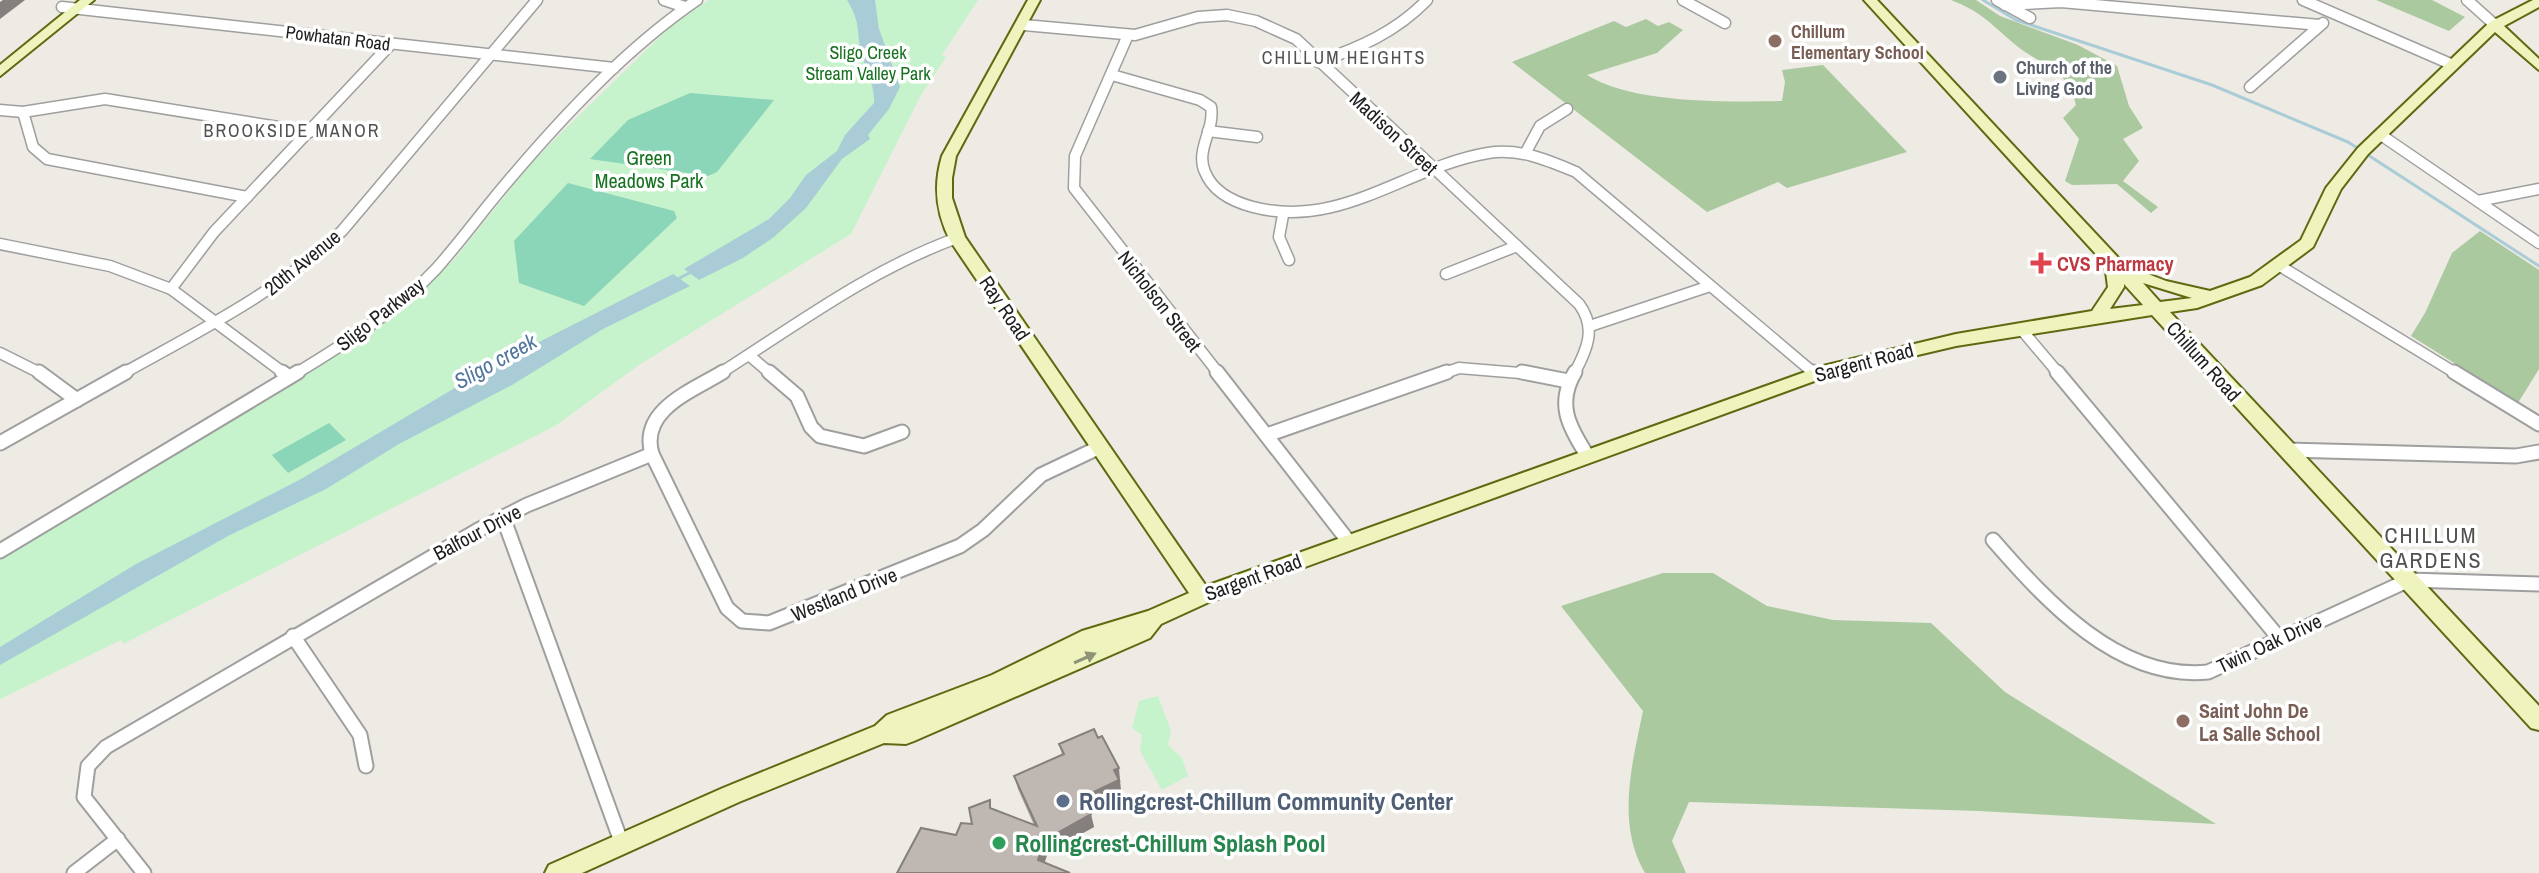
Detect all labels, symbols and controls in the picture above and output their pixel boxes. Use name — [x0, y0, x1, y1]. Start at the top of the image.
street label: Powhatan Road — [284, 19, 392, 57]
place label: Chillum Elementary School — [1791, 19, 1924, 65]
marker: Chillum Elementary School — [1766, 32, 1784, 50]
park label: Sligo Creek Stream Valley Park — [805, 40, 931, 86]
district label: CHILLUM HEIGHTS — [1262, 45, 1426, 70]
place label: Church of the Living God — [2016, 55, 2112, 101]
marker: Church of the Living God — [1991, 68, 2009, 86]
street label: Madison Street — [1344, 85, 1444, 181]
district label: BROOKSIDE MANOR — [204, 118, 380, 143]
park label: Green Meadows Park — [595, 144, 704, 194]
street label: 20th Avenue — [258, 223, 346, 301]
street label: Nicholson Street — [1112, 245, 1208, 357]
place label: CVS Pharmacy — [2057, 250, 2175, 277]
marker: CVS Pharmacy — [2032, 254, 2050, 272]
street label: Ray Road — [973, 270, 1037, 346]
street label: Sligo Parkway — [330, 271, 430, 357]
street label: Chillum Road — [2161, 315, 2247, 407]
water label: Sligo creek — [448, 326, 543, 396]
street label: Sargent Road — [1812, 336, 1916, 388]
street label: Balfour Drive — [428, 498, 526, 566]
district label: CHILLUM GARDENS — [2379, 520, 2483, 575]
street label: Sargent Road — [1201, 547, 1305, 607]
street label: Westland Drive — [787, 561, 901, 627]
street label: Twin Oak Drive — [2212, 607, 2326, 679]
one-way arrow — [1074, 651, 1097, 664]
place label: Saint John De La Salle School — [2199, 697, 2320, 747]
marker: Saint John De La Salle School — [2174, 712, 2192, 730]
place label: Rollingcrest-Chillum Community Center — [1079, 785, 1453, 817]
marker: Rollingcrest-Chillum Community Center — [1054, 792, 1072, 810]
place label: Rollingcrest-Chillum Splash Pool — [1015, 827, 1326, 859]
marker: Rollingcrest-Chillum Splash Pool — [990, 834, 1008, 852]

